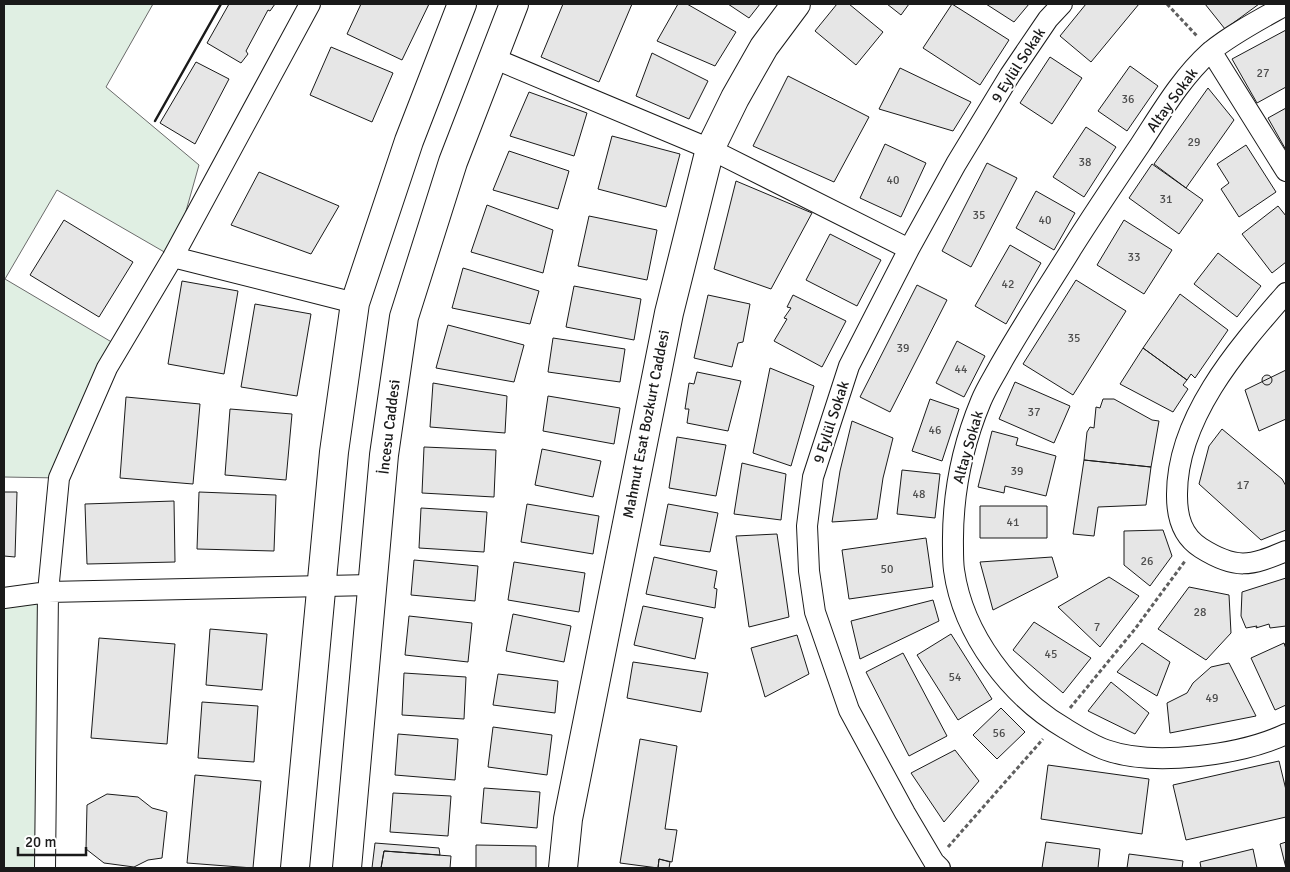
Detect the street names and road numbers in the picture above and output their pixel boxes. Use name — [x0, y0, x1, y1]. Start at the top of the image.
street label: 9 Eylül Sokak — [987, 24, 1049, 106]
street label: Altay Sokak — [1143, 64, 1202, 136]
street label: Mahmut Esat Bozkurt Caddesi — [619, 328, 673, 520]
street label: İncesu Caddesi — [374, 378, 404, 476]
street label: 9 Eylül Sokak — [809, 378, 853, 465]
street label: Altay Sokak — [949, 408, 987, 486]

